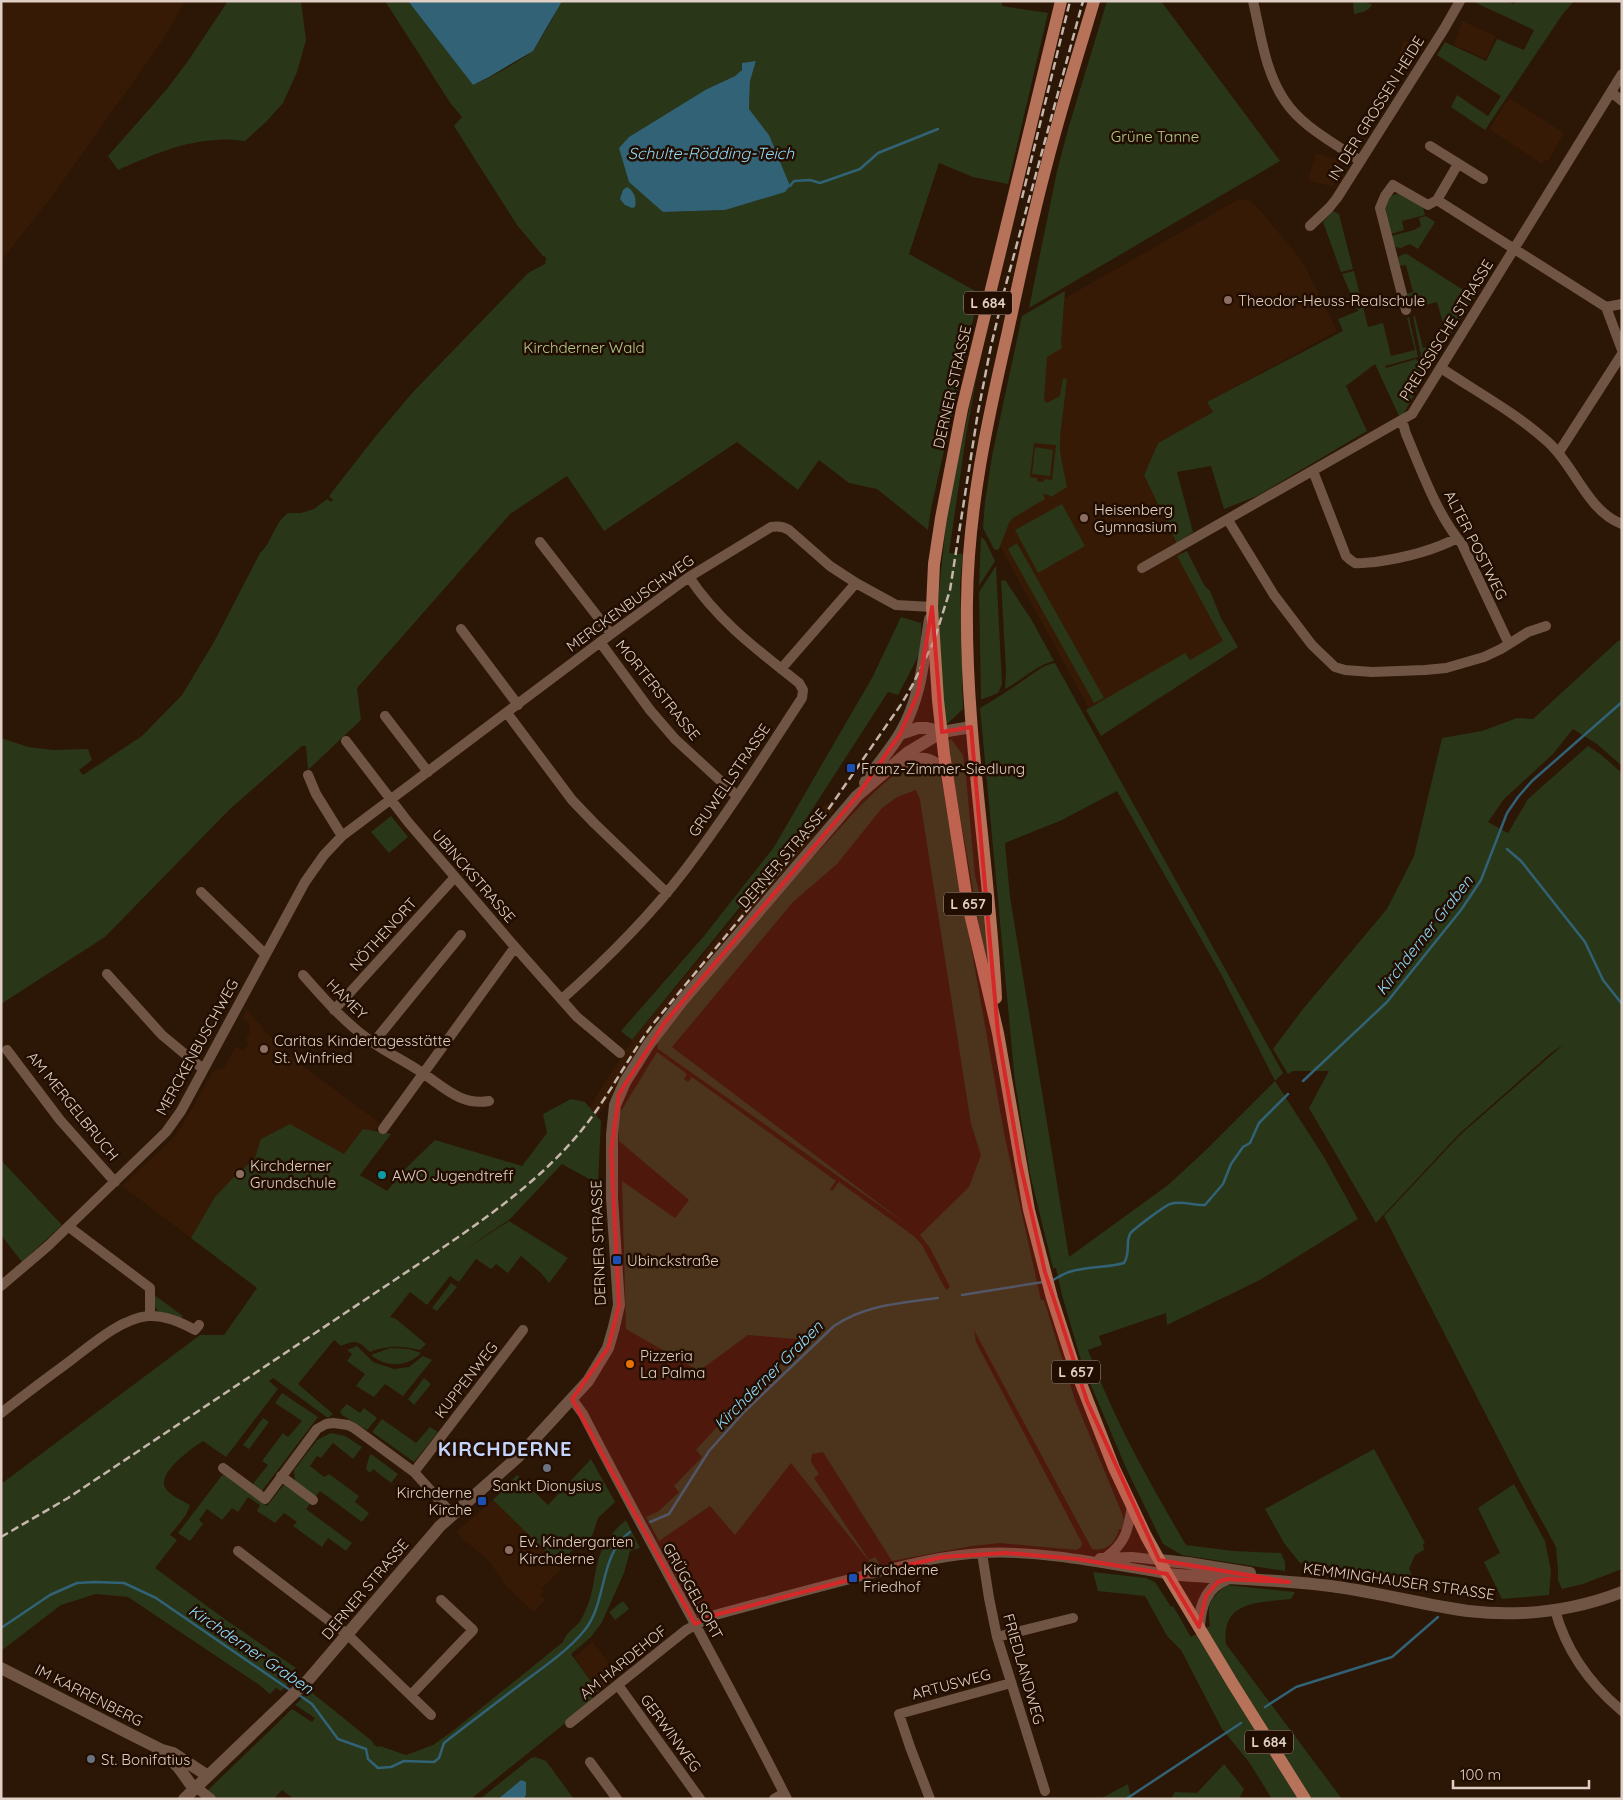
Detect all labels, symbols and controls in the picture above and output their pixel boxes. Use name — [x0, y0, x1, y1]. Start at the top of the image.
street label: IN DER GROSSEN HEIDE — [1324, 32, 1428, 184]
park label: Grüne Tanne — [1111, 127, 1199, 146]
water label: Schulte-Rödding-Teich — [628, 143, 795, 163]
street label: PREUSSISCHE STRASSE — [1395, 256, 1497, 404]
place label: Theodor-Heuss-Realschule — [1238, 291, 1425, 310]
road number: L 684 — [964, 292, 1012, 314]
marker: Theodor-Heuss-Realschule — [1222, 294, 1234, 306]
street label: DERNER STRASSE — [929, 324, 975, 450]
park label: Kirchderner Wald — [523, 338, 645, 357]
street label: ALTER POSTWEG — [1440, 487, 1512, 603]
place label: Heisenberg Gymnasium — [1094, 500, 1177, 536]
marker: Heisenberg Gymnasium — [1078, 512, 1090, 524]
street label: MERCKENBUSCHWEG — [563, 550, 697, 656]
street label: MORTERSTRASSE — [612, 636, 704, 744]
street label: GRUWELLSTRASSE — [684, 720, 774, 840]
place label: Franz-Zimmer-Siedlung — [861, 759, 1025, 778]
marker: Franz-Zimmer-Siedlung — [845, 762, 857, 774]
street label: DERNER STRASSE — [734, 804, 830, 912]
street label: UBINCKSTRASSE — [428, 825, 520, 927]
water label: Kirchderner Graben — [1371, 871, 1477, 999]
road number: L 657 — [944, 892, 992, 916]
street label: NÖTHENORT — [345, 893, 421, 975]
street label: MERCKENBUSCHWEG — [152, 975, 242, 1119]
street label: HAMEY — [323, 975, 372, 1024]
place label: Caritas Kindertagesstätte St. Winfried — [274, 1031, 451, 1067]
marker: Caritas Kindertagesstätte St. Winfried — [258, 1043, 270, 1055]
street label: AM MERGELBRUCH — [23, 1048, 123, 1164]
place label: Kirchderner Grundschule — [250, 1156, 336, 1192]
place label: AWO Jugendtreff — [392, 1166, 514, 1185]
marker: Kirchderner Grundschule — [234, 1168, 246, 1180]
marker: AWO Jugendtreff — [376, 1169, 388, 1181]
street label: DERNER STRASSE — [586, 1180, 610, 1306]
place label: Ubinckstraße — [627, 1251, 719, 1270]
marker: Ubinckstraße — [611, 1254, 623, 1266]
water label: Kirchderner Graben — [709, 1316, 827, 1434]
street label: KUPPENWEG — [430, 1338, 502, 1422]
place label: Pizzeria La Palma — [640, 1346, 705, 1382]
marker: Pizzeria La Palma — [624, 1358, 636, 1370]
road number: L 657 — [1052, 1360, 1100, 1384]
district label: KIRCHDERNE — [438, 1436, 572, 1461]
marker: Sankt Dionysius — [541, 1462, 553, 1474]
place label: Sankt Dionysius — [492, 1476, 602, 1495]
place label: Kirchderne Kirche — [396, 1483, 472, 1519]
marker: Kirchderne Kirche — [476, 1495, 488, 1507]
place label: Ev. Kindergarten Kirchderne — [519, 1532, 633, 1568]
street label: DERNER STRASSE — [317, 1535, 413, 1643]
street label: GRÜGGELSORT — [659, 1539, 727, 1643]
marker: Ev. Kindergarten Kirchderne — [503, 1544, 515, 1556]
street label: KEMMINGHAUSER STRASSE — [1302, 1558, 1496, 1604]
place label: Kirchderne Friedhof — [863, 1560, 939, 1596]
marker: Kirchderne Friedhof — [847, 1572, 859, 1584]
water label: Kirchderner Graben — [185, 1600, 318, 1699]
street label: FRIEDLANDWEG — [999, 1611, 1049, 1727]
street label: AM HARDEHOF — [575, 1621, 671, 1703]
street label: IM KARRENBERG — [32, 1660, 146, 1730]
street label: ARTUSWEG — [909, 1664, 993, 1704]
street label: GERWINWEG — [636, 1690, 706, 1776]
road number: L 684 — [1245, 1730, 1293, 1754]
place label: St. Bonifatius — [101, 1750, 190, 1769]
marker: St. Bonifatius — [85, 1753, 97, 1765]
scale bar — [1453, 1758, 1589, 1790]
text: 100 m — [1460, 1765, 1501, 1784]

